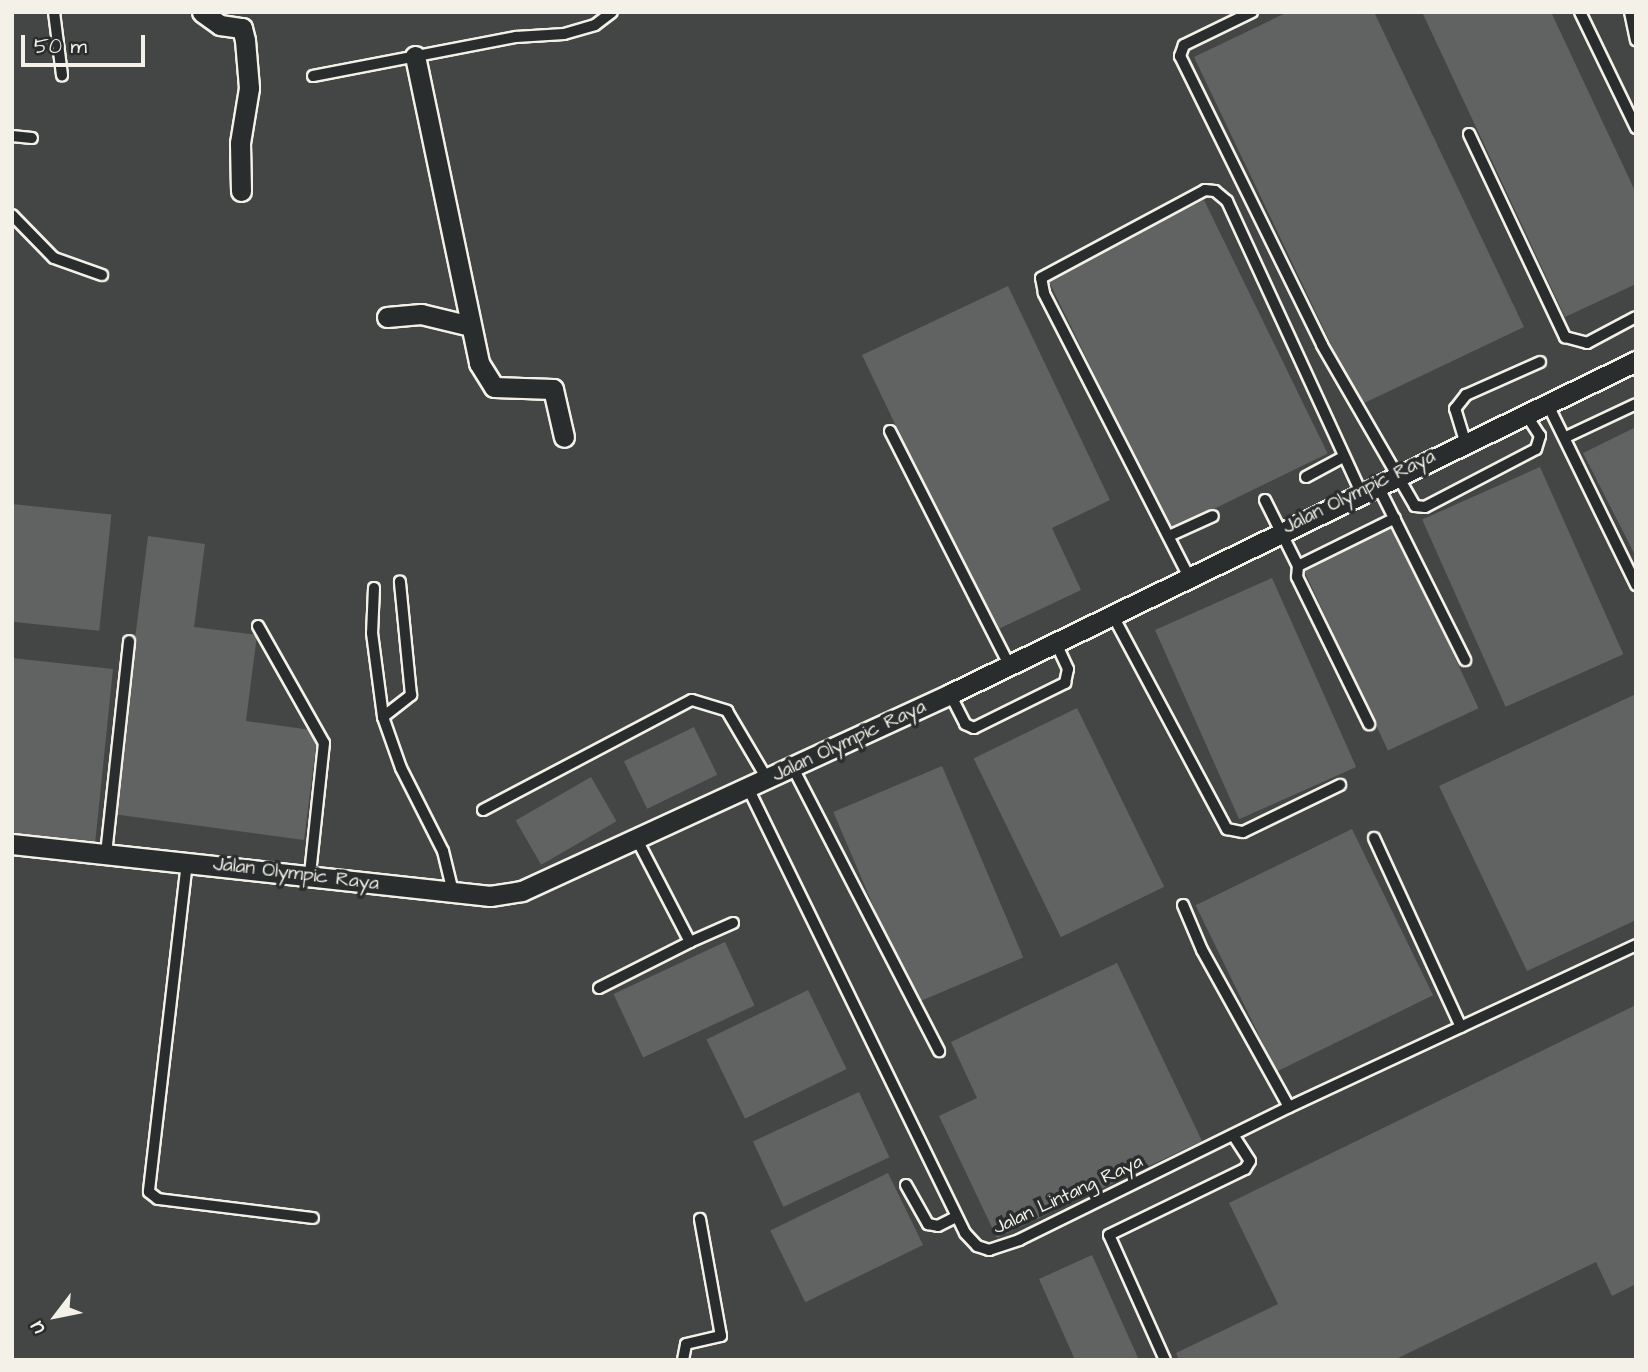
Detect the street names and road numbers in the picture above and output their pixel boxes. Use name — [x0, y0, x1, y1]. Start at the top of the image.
street label: Jalan Olympic Raya — [1279, 445, 1439, 539]
street label: Jalan Olympic Raya — [769, 695, 929, 787]
street label: Jalan Olympic Raya — [212, 853, 380, 895]
street label: Jalan Lintang Raya — [990, 1150, 1146, 1240]

